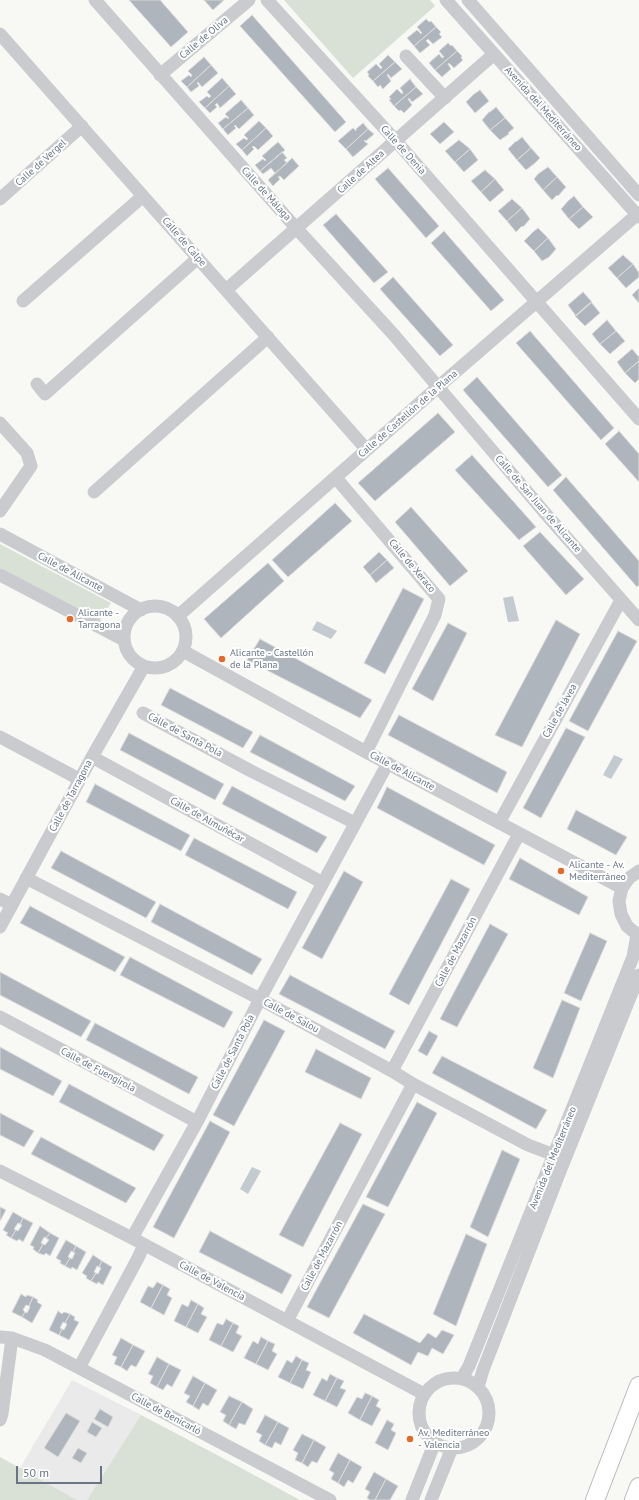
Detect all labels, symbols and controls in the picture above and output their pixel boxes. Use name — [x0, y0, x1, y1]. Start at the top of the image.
street label: Calle de Oliva — [177, 14, 231, 62]
street label: Avenida del Mediterráneo — [502, 64, 584, 154]
street label: Calle de Denia — [378, 123, 428, 177]
street label: Calle de Vergel — [13, 137, 69, 189]
street label: Calle de Altea — [335, 148, 387, 196]
street label: Calle de Málaga — [239, 165, 293, 223]
street label: Calle de Calpe — [159, 215, 209, 269]
street label: Calle de Castellón de la Plana — [356, 368, 460, 460]
street label: Calle de San Juan de Alicante — [492, 453, 584, 555]
street label: Calle de Xeraco — [386, 537, 438, 595]
street label: Calle de Alicante — [35, 550, 105, 594]
place label: Alicante - Tarragona — [78, 607, 120, 630]
marker: Alicante - Tarragona — [65, 614, 75, 624]
place label: Alicante - Castellón de la Plana — [230, 647, 313, 670]
marker: Alicante - Castellón de la Plana — [217, 654, 227, 664]
street label: Calle de Jávea — [540, 682, 580, 740]
street label: Calle de Santa Pola — [146, 710, 224, 760]
street label: Calle de Alicante — [367, 749, 437, 793]
street label: Calle de Tarragona — [47, 758, 95, 834]
street label: Calle de Almuñécar — [168, 795, 246, 845]
place label: Alicante - Av. Mediterráneo — [569, 859, 626, 882]
marker: Alicante - Av. Mediterráneo — [556, 866, 566, 876]
street label: Calle de Mazarrón — [433, 915, 479, 989]
street label: Calle de Salou — [261, 996, 321, 1036]
street label: Calle de Santa Pola — [209, 1013, 257, 1091]
street label: Calle de Fuengirola — [59, 1045, 137, 1095]
street label: Avenida del Mediterráneo — [527, 1105, 579, 1211]
street label: Calle de Mazarrón — [299, 1219, 345, 1293]
street label: Calle de Valencia — [177, 1259, 247, 1303]
street label: Calle de Benicarló — [129, 1391, 203, 1437]
place label: Av. Mediterráneo - Valencia — [418, 1427, 489, 1450]
marker: Av. Mediterráneo - Valencia — [405, 1434, 415, 1444]
scale bar — [18, 1458, 104, 1484]
text: 50 m — [23, 1465, 49, 1480]

